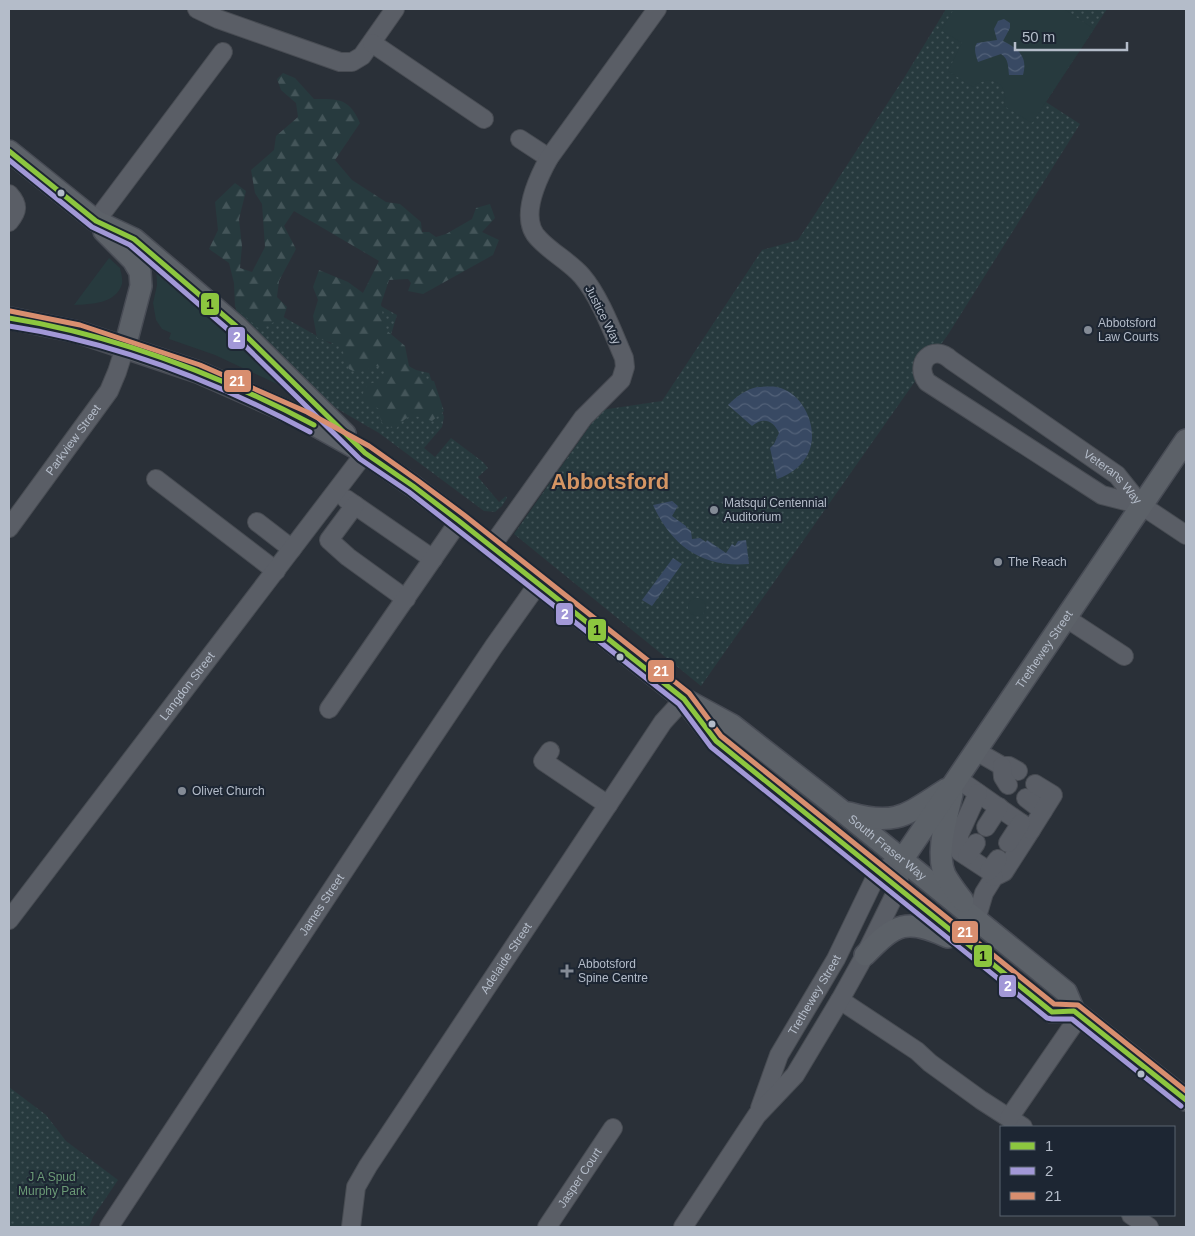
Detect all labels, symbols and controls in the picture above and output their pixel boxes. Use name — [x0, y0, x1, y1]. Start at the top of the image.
scale bar — [1015, 20, 1128, 52]
text: 50 m — [1022, 28, 1055, 45]
unlabelled marker — [56, 188, 66, 198]
street label: Justice Way — [582, 283, 624, 347]
line badge: 1 — [200, 292, 220, 316]
text: 1 — [206, 296, 214, 312]
place label: Abbotsford Law Courts — [1098, 316, 1159, 344]
marker: Abbotsford Law Courts — [1082, 324, 1094, 336]
line badge: 2 — [227, 326, 246, 350]
text: 2 — [233, 329, 241, 345]
line badge: 21 — [223, 369, 252, 393]
text: 21 — [229, 373, 245, 389]
street label: Parkview Street — [43, 401, 104, 478]
street label: Veterans Way — [1081, 447, 1145, 507]
district label: Abbotsford — [551, 469, 669, 494]
place label: Matsqui Centennial Auditorium — [724, 496, 827, 524]
marker: Matsqui Centennial Auditorium — [708, 504, 720, 516]
place label: The Reach — [1008, 555, 1067, 569]
marker: The Reach — [992, 556, 1004, 568]
line badge: 2 — [555, 602, 574, 626]
text: 2 — [561, 606, 569, 622]
street label: Trethewey Street — [1013, 607, 1076, 691]
line badge: 1 — [587, 618, 607, 642]
text: 1 — [593, 622, 601, 638]
street label: Langdon Street — [157, 649, 218, 723]
unlabelled marker — [615, 652, 625, 662]
line badge: 21 — [647, 659, 675, 683]
text: 21 — [653, 663, 669, 679]
unlabelled marker — [707, 719, 717, 729]
place label: Olivet Church — [192, 784, 265, 798]
marker: Olivet Church — [176, 785, 188, 797]
street label: South Fraser Way — [845, 812, 929, 883]
street label: James Street — [296, 871, 347, 938]
street label: Adelaide Street — [477, 920, 535, 996]
line badge: 21 — [951, 920, 979, 944]
text: 21 — [957, 924, 973, 940]
line badge: 1 — [973, 944, 993, 968]
text: 1 — [979, 948, 987, 964]
street label: Trethewey Street — [785, 952, 844, 1038]
place label: Abbotsford Spine Centre — [578, 957, 648, 985]
marker: Abbotsford Spine Centre — [560, 964, 574, 978]
line badge: 2 — [998, 974, 1017, 998]
text: 2 — [1004, 978, 1012, 994]
unlabelled marker — [1136, 1069, 1146, 1079]
legend — [1000, 1126, 1175, 1216]
text: 1 — [1045, 1137, 1053, 1154]
street label: Jasper Court — [555, 1145, 605, 1210]
text: 2 — [1045, 1162, 1053, 1179]
park label: J A Spud Murphy Park — [18, 1170, 87, 1198]
text: 21 — [1045, 1187, 1062, 1204]

